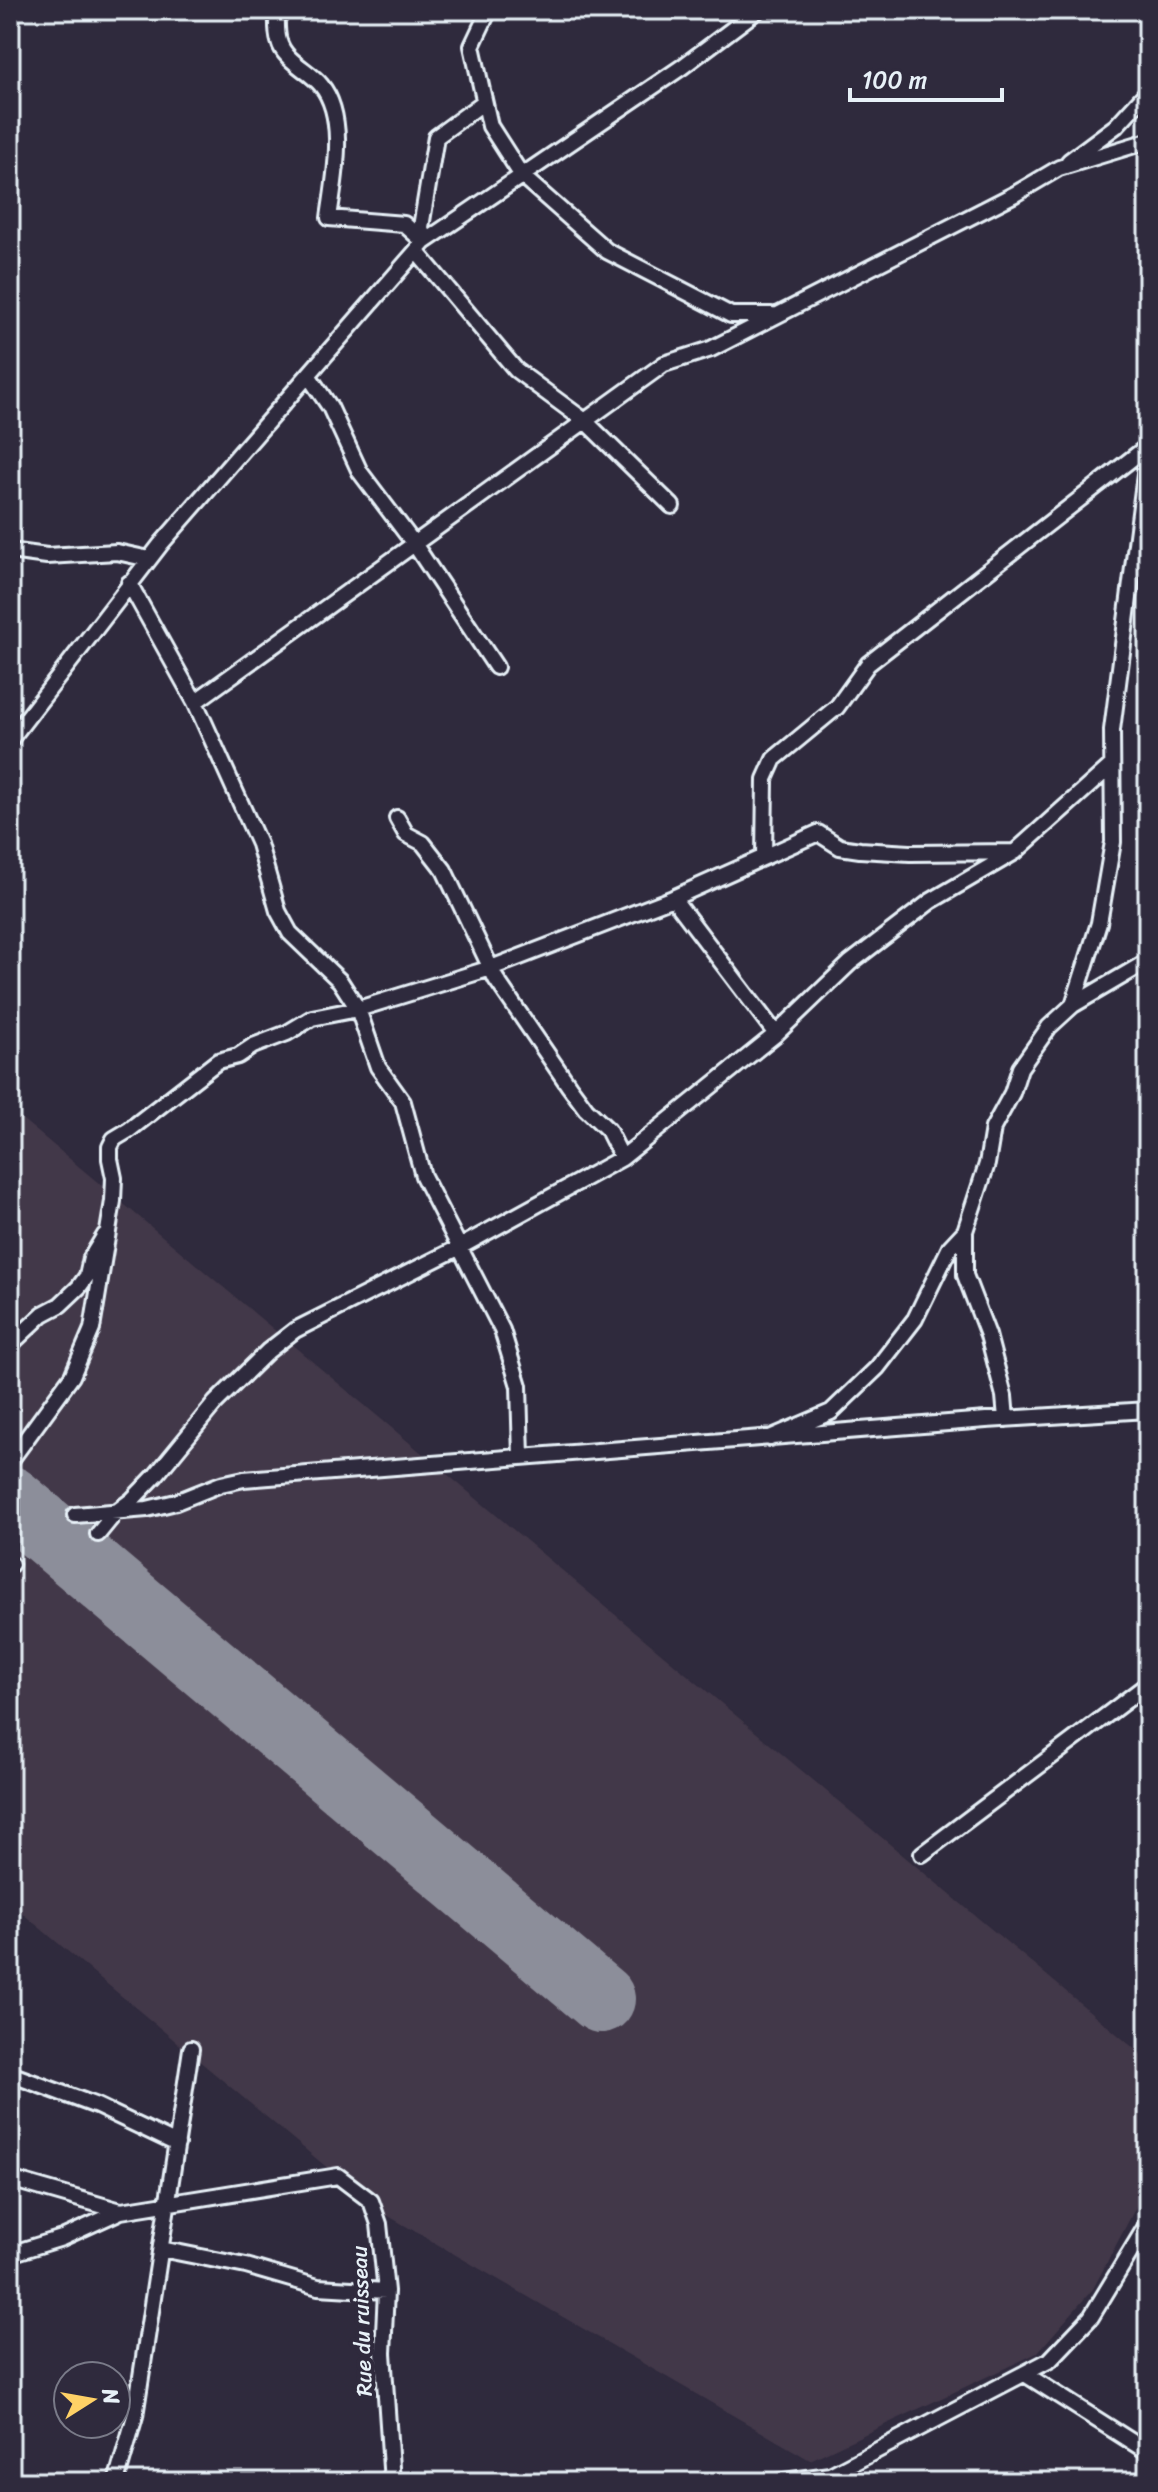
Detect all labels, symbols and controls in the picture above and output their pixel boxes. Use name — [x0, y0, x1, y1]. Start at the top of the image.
scale bar — [850, 52, 1002, 102]
text: 100 m — [862, 59, 927, 101]
street label: Rue du ruisseau — [339, 2245, 384, 2397]
north arrow — [52, 2360, 132, 2440]
text: N — [90, 2384, 132, 2408]

